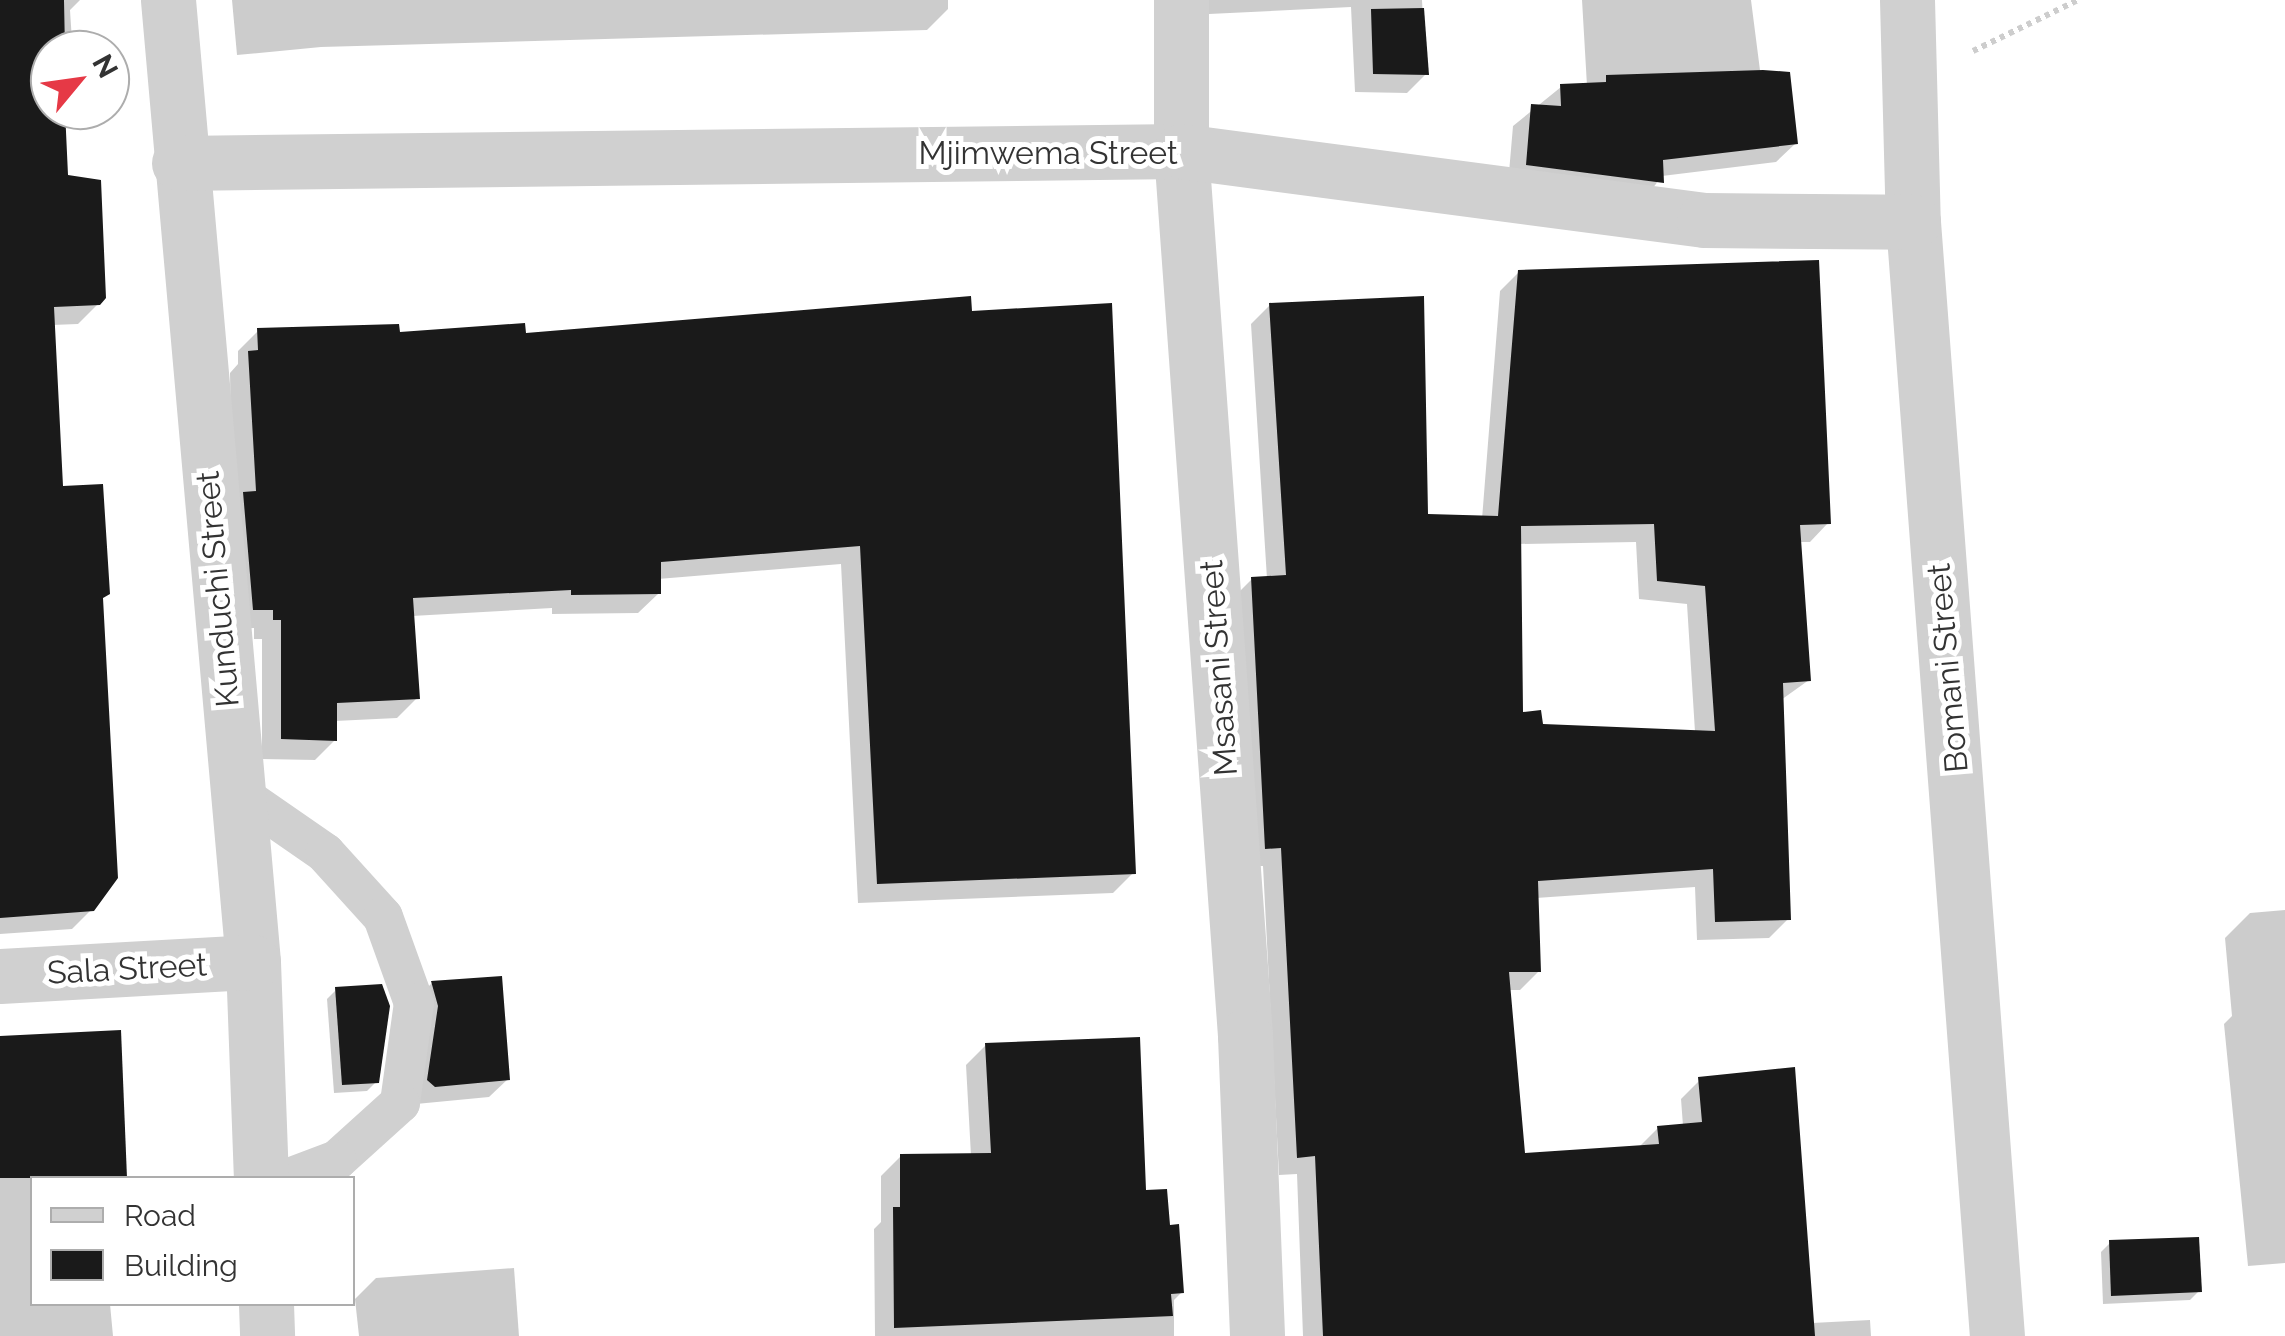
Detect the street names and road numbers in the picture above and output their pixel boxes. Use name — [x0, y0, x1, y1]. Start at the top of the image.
street label: Mjimwema Street — [918, 134, 1178, 172]
street label: Kunduchi Street — [189, 469, 247, 709]
street label: Msasani Street — [1192, 559, 1246, 777]
street label: Bomani Street — [1920, 562, 1976, 774]
street label: Sala Street — [46, 946, 208, 992]

